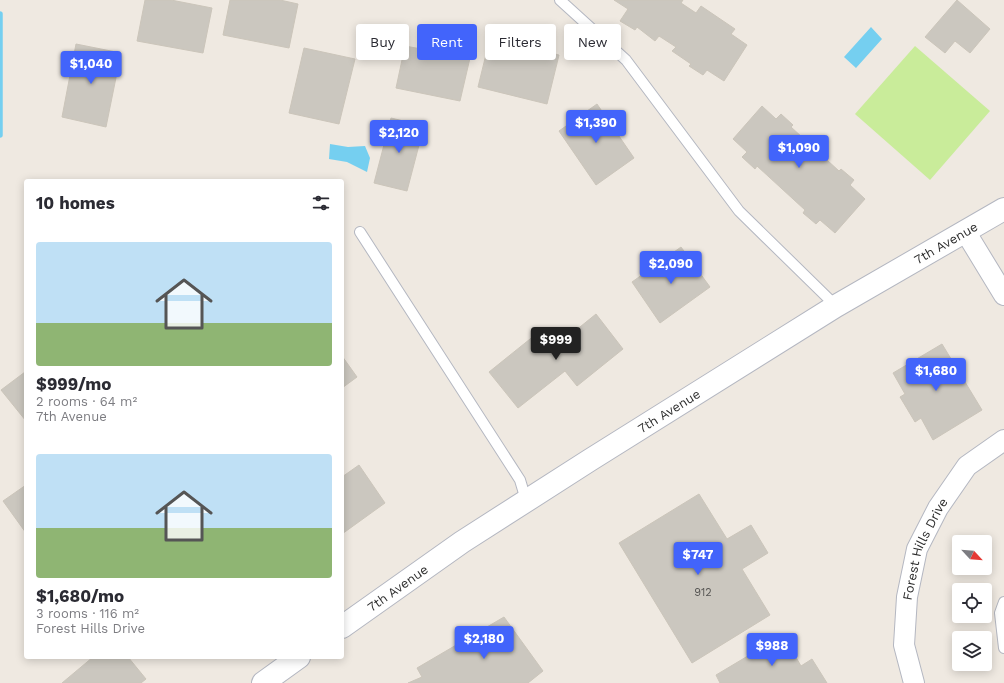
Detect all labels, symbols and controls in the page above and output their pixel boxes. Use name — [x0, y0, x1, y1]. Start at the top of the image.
chip: Buy — [356, 24, 409, 60]
chip: Rent — [417, 24, 477, 60]
chip: Filters — [485, 24, 556, 60]
chip: New — [564, 24, 621, 60]
pin: $1,040 — [58, 51, 124, 85]
text: $1,040 — [70, 56, 112, 71]
pin: $1,390 — [563, 110, 629, 144]
text: $1,390 — [575, 115, 617, 130]
pin: $2,120 — [366, 120, 432, 154]
text: $2,120 — [379, 125, 419, 140]
pin: $1,090 — [766, 135, 832, 169]
text: $1,090 — [778, 140, 820, 155]
icon: filters — [310, 192, 332, 214]
text: 10 homes — [36, 193, 115, 213]
street label: 7th Avenue — [912, 219, 980, 267]
pin: $2,090 — [638, 251, 704, 285]
text: $2,090 — [649, 256, 693, 271]
icon: home — [148, 268, 220, 340]
pin: $999 — [532, 327, 580, 361]
text: $999 — [540, 332, 572, 347]
pin: $1,680 — [903, 358, 969, 392]
text: $1,680 — [915, 363, 957, 378]
text: $999/mo — [36, 374, 111, 394]
street label: 7th Avenue — [635, 386, 703, 436]
text: 2 rooms · 64 m² — [36, 394, 137, 409]
text: 7th Avenue — [36, 409, 107, 424]
icon: home — [148, 480, 220, 552]
street label: Forest Hills Drive — [900, 495, 951, 601]
north arrow — [952, 535, 992, 575]
map controls — [952, 535, 992, 671]
pin: $747 — [674, 542, 722, 576]
text: $747 — [683, 547, 713, 562]
street label: 7th Avenue — [365, 562, 431, 615]
button: locate — [952, 583, 992, 623]
text: $1,680/mo — [36, 586, 124, 606]
house number: 912 — [694, 586, 712, 599]
text: 3 rooms · 116 m² — [36, 606, 139, 621]
text: Forest Hills Drive — [36, 621, 145, 636]
pin: $2,180 — [451, 626, 517, 660]
text: $2,180 — [464, 631, 504, 646]
button: layers — [952, 631, 992, 671]
pin: $988 — [748, 633, 796, 667]
text: $988 — [756, 638, 788, 653]

